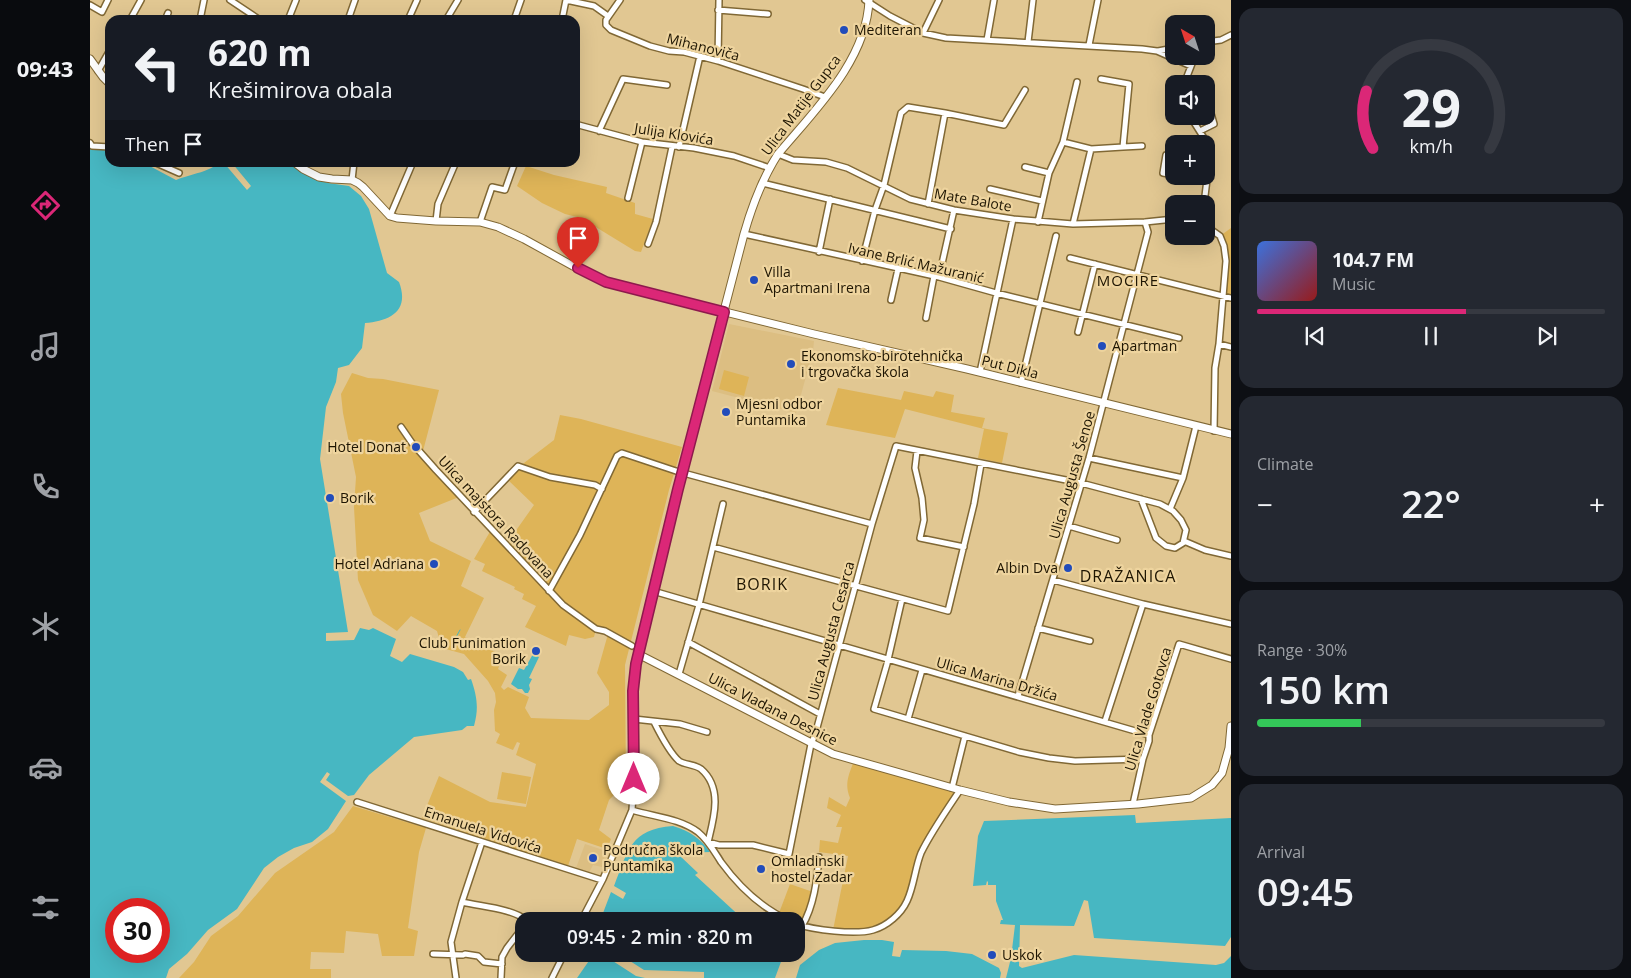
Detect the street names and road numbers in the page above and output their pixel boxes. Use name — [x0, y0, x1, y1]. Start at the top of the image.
street label: Mihanoviča — [665, 28, 742, 65]
street label: Ulica Matije Gupca — [757, 51, 845, 159]
street label: Julija Klovića — [631, 118, 715, 149]
street label: Mate Balote — [933, 183, 1014, 216]
street label: Ivane Brlić Mažuranić — [846, 238, 986, 287]
street label: Put Dikla — [980, 350, 1041, 383]
street label: Ulica Augusta Šenoe — [1044, 408, 1099, 541]
street label: Ulica majstora Radovana — [434, 451, 558, 582]
street label: Ulica Augusta Cesarca — [803, 559, 858, 703]
street label: Ulica Vlade Gotovca — [1120, 645, 1175, 773]
street label: Ulica Marina Držića — [934, 652, 1060, 705]
street label: Ulica Vladana Desnice — [705, 668, 841, 749]
street label: Emanuela Vidovića — [422, 802, 544, 857]

